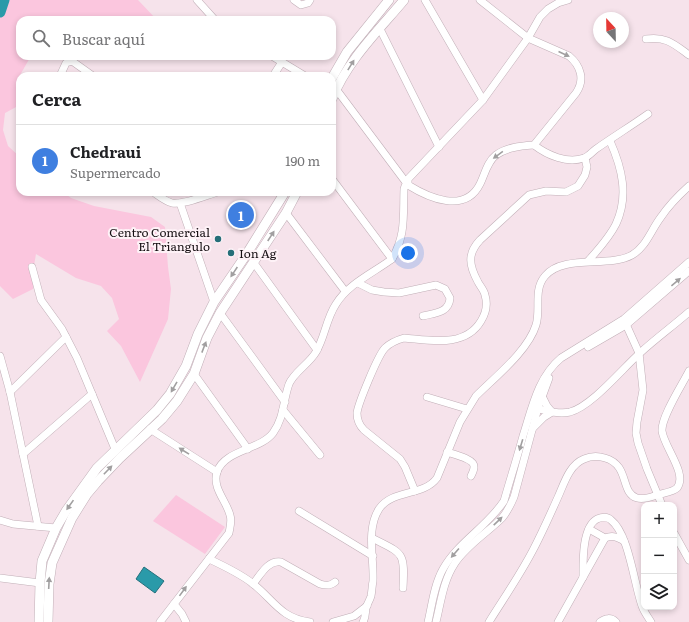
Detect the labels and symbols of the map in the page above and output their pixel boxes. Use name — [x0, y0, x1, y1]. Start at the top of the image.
north arrow — [593, 12, 629, 48]
one-way arrow — [558, 51, 569, 57]
one-way arrow — [347, 59, 354, 71]
one-way arrow — [492, 151, 503, 159]
pin: 1 — [228, 200, 254, 230]
place label: Centro Comercial El Triangulo — [109, 223, 210, 255]
one-way arrow — [267, 231, 275, 241]
marker: Centro Comercial El Triangulo — [213, 234, 223, 244]
your location — [398, 243, 418, 263]
place label: Ion Ag — [239, 244, 277, 262]
marker: Ion Ag — [226, 248, 236, 258]
one-way arrow — [230, 267, 238, 278]
one-way arrow — [671, 278, 682, 287]
one-way arrow — [201, 341, 207, 353]
one-way arrow — [171, 381, 178, 393]
one-way arrow — [518, 439, 524, 451]
one-way arrow — [179, 447, 189, 455]
one-way arrow — [104, 465, 113, 475]
one-way arrow — [66, 500, 74, 510]
one-way arrow — [493, 516, 503, 526]
one-way arrow — [450, 547, 459, 558]
one-way arrow — [45, 577, 52, 589]
one-way arrow — [179, 585, 187, 596]

